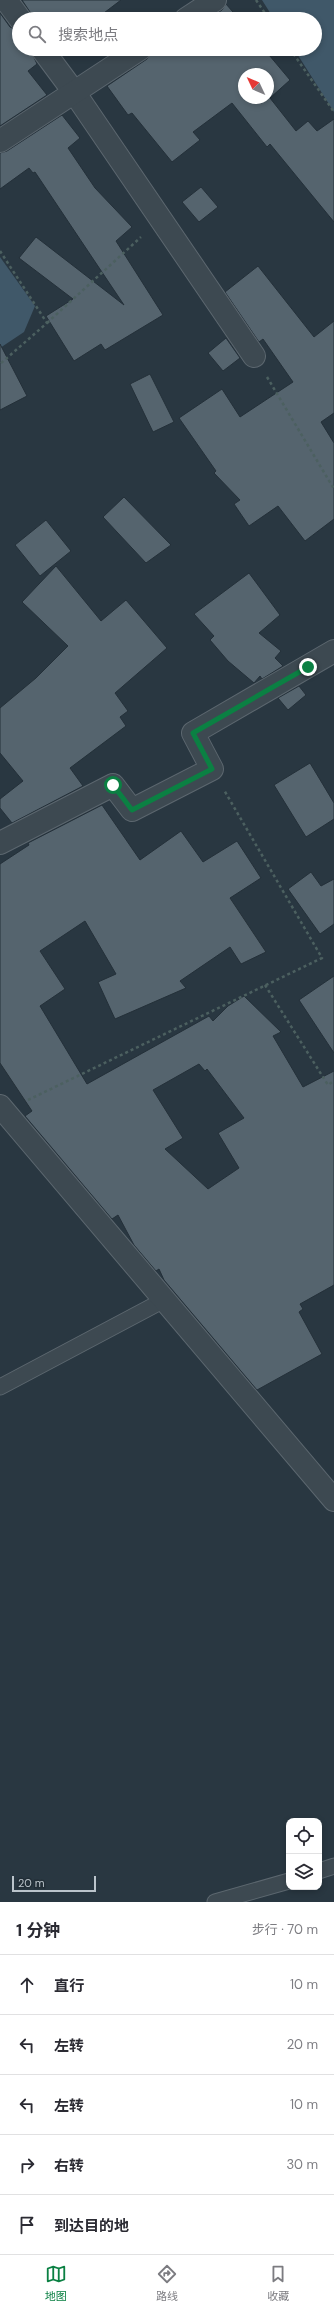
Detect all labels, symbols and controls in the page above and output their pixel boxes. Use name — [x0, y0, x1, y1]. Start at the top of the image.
search box — [12, 12, 322, 56]
icon: search — [26, 23, 48, 45]
text: 搜索地点 — [58, 25, 118, 45]
north arrow — [238, 68, 274, 104]
route end — [299, 658, 317, 676]
route start — [104, 776, 122, 794]
map controls — [286, 1818, 322, 1890]
button: locate — [286, 1818, 322, 1854]
button: layers — [286, 1854, 322, 1890]
scale bar — [12, 1874, 96, 1893]
text: 20 m — [18, 1876, 44, 1890]
text: 1 分钟 — [16, 1919, 60, 1941]
text: 步行 · 70 m — [252, 1921, 318, 1938]
icon: ahead — [16, 1974, 38, 1996]
text: 直行 — [54, 1976, 84, 1996]
text: 10 m — [290, 1976, 318, 1993]
icon: left — [16, 2034, 38, 2056]
text: 左转 — [54, 2036, 84, 2056]
text: 20 m — [287, 2036, 318, 2053]
icon: left — [16, 2094, 38, 2116]
text: 左转 — [54, 2096, 84, 2116]
text: 10 m — [290, 2096, 318, 2113]
icon: right — [16, 2154, 38, 2176]
text: 右转 — [54, 2156, 84, 2176]
text: 30 m — [286, 2156, 318, 2173]
icon: arrive — [16, 2214, 38, 2236]
text: 到达目的地 — [54, 2216, 129, 2236]
tab: 地图 — [45, 2263, 67, 2303]
tab: 路线 — [156, 2263, 178, 2303]
tab: 收藏 — [267, 2263, 289, 2303]

